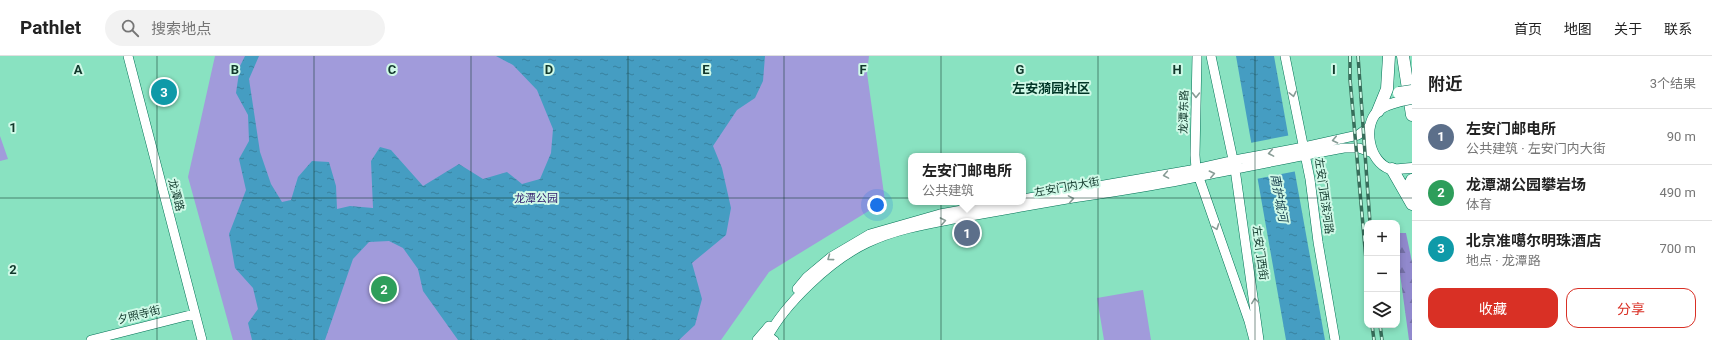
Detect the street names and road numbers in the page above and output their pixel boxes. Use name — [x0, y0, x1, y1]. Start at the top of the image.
street label: 龙潭东路 — [1177, 90, 1191, 134]
street label: 左安门西滨河路 — [1312, 157, 1336, 235]
street label: 左安门内大街 — [1033, 175, 1101, 199]
street label: 龙潭路 — [165, 177, 187, 213]
street label: 左安门西街 — [1250, 225, 1270, 281]
street label: 夕照寺街 — [116, 303, 162, 327]

